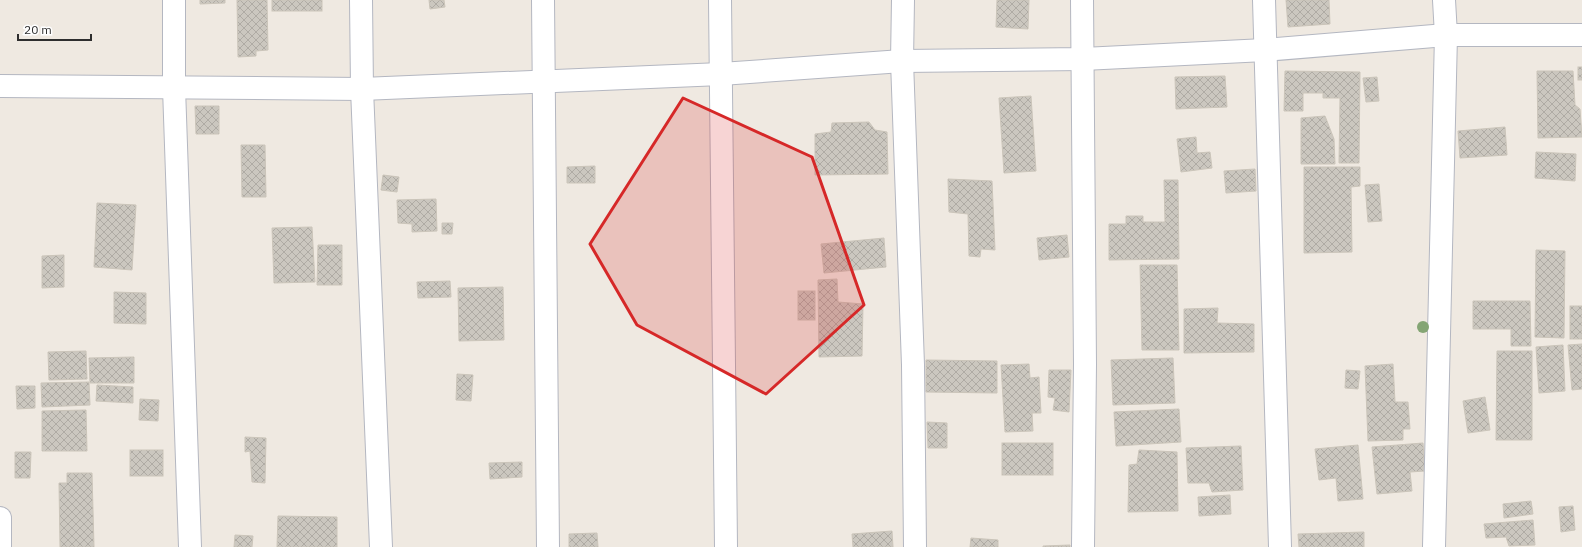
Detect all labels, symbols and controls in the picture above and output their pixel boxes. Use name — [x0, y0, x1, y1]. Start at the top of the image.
scale bar — [18, 16, 91, 42]
text: 20 m — [24, 22, 52, 37]

